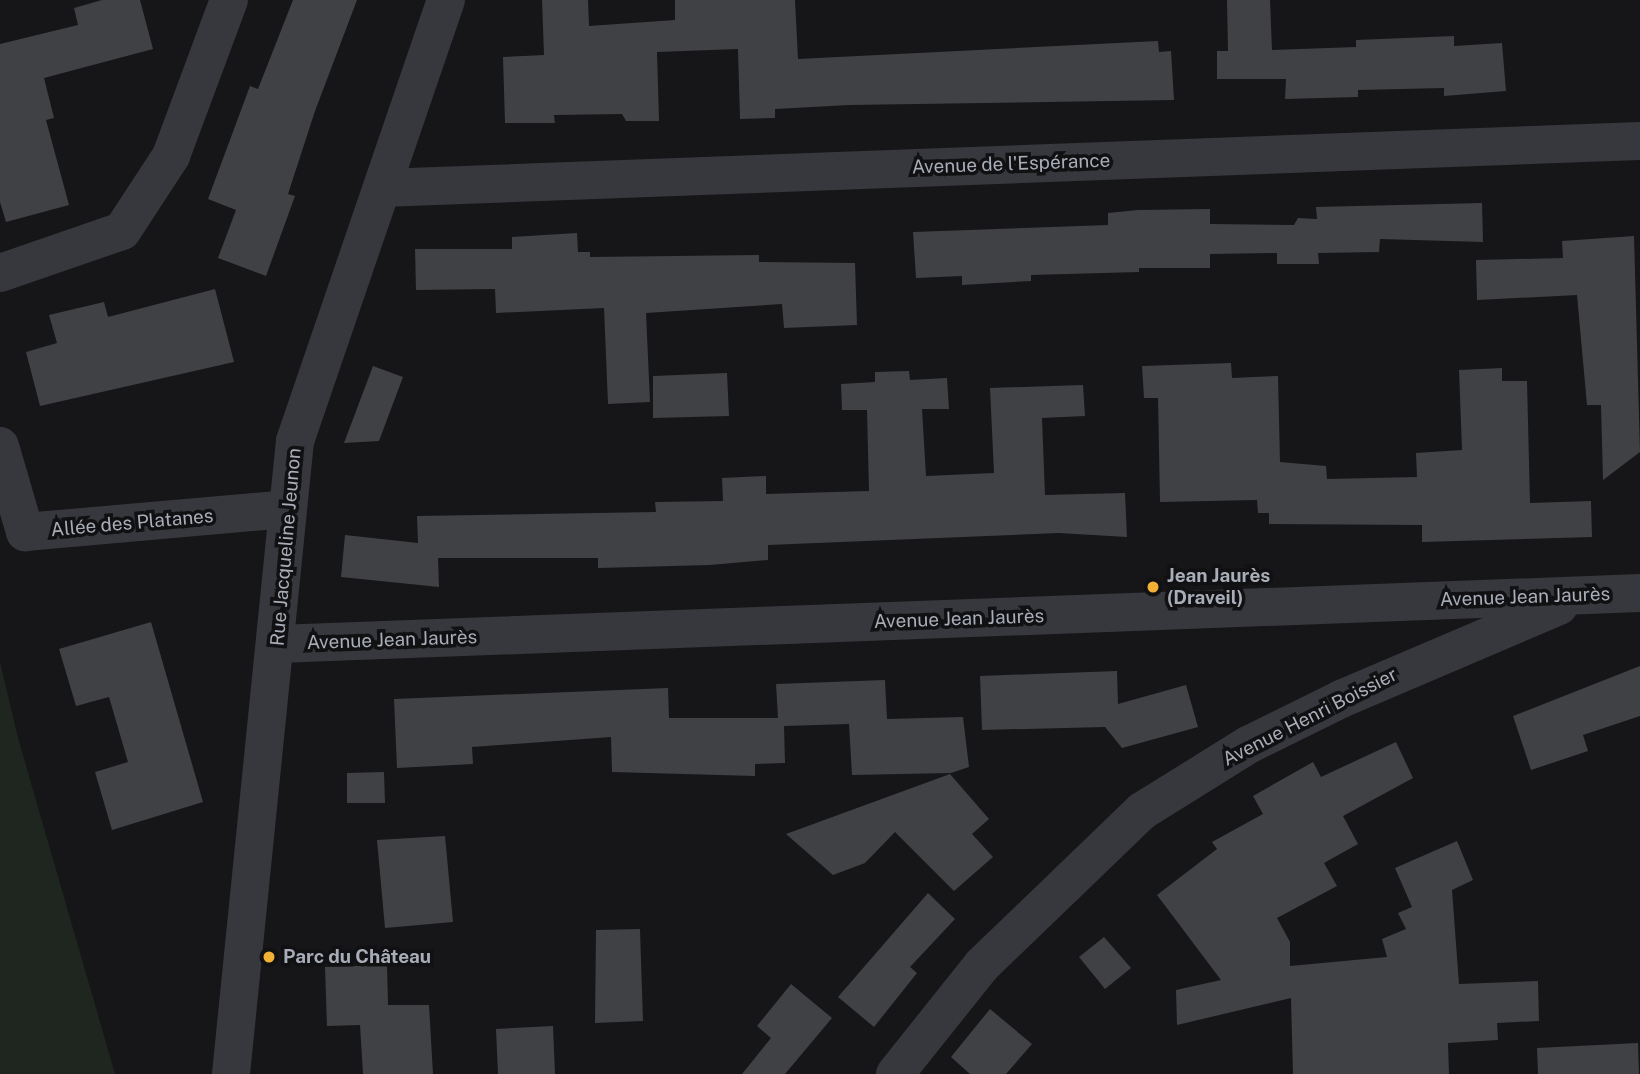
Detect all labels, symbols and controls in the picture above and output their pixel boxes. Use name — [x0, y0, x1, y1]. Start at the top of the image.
street label: Avenue de l'Espérance — [911, 149, 1111, 179]
street label: Rue Jacqueline Jeunon — [266, 447, 306, 647]
street label: Allée des Platanes — [50, 505, 214, 541]
place label: Jean Jaurès (Draveil) — [1167, 565, 1270, 609]
marker: Jean Jaurès (Draveil) — [1145, 579, 1161, 595]
street label: Avenue Jean Jaurès — [1439, 583, 1611, 611]
street label: Avenue Jean Jaurès — [873, 605, 1045, 633]
street label: Avenue Jean Jaurès — [306, 626, 478, 654]
street label: Avenue Henri Boissier — [1219, 663, 1401, 771]
place label: Parc du Château — [283, 946, 431, 968]
marker: Parc du Château — [261, 949, 277, 965]

